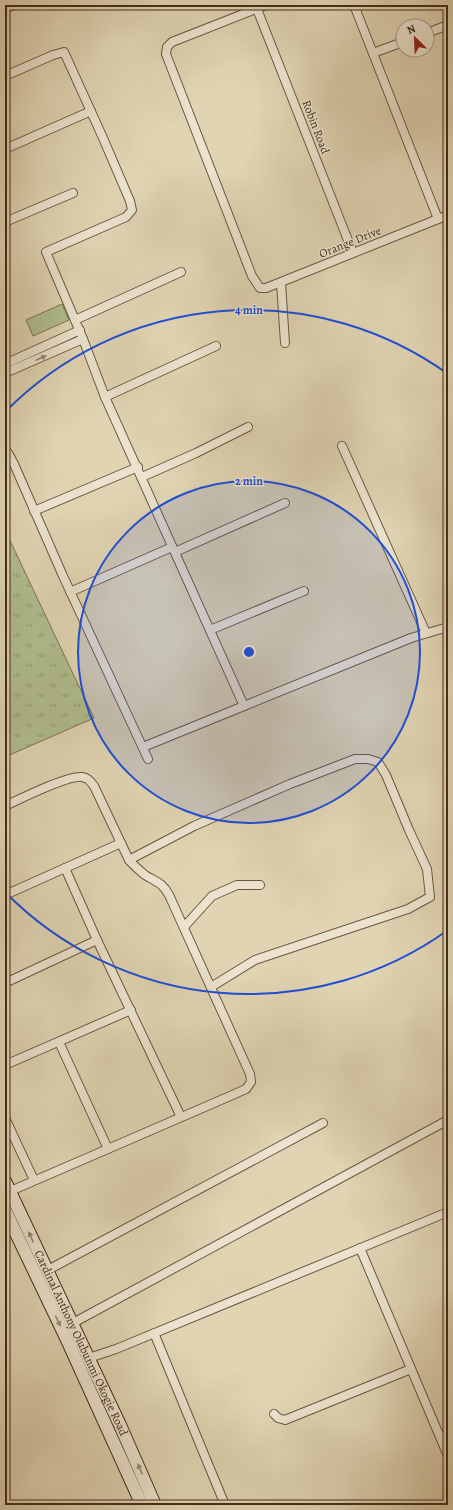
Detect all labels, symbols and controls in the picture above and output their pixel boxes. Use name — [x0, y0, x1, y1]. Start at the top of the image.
north arrow — [395, 18, 435, 58]
text: N — [404, 21, 418, 38]
street label: Robin Road — [298, 98, 334, 157]
street label: Orange Drive — [317, 222, 383, 262]
text: 4 min — [235, 302, 263, 318]
one-way arrow — [35, 355, 46, 361]
text: 2 min — [235, 473, 263, 489]
centre of rings — [242, 645, 256, 659]
one-way arrow — [28, 1232, 34, 1243]
street label: Cardinal Anthony Olubunmi Okogie Road — [31, 1247, 132, 1439]
one-way arrow — [55, 1315, 61, 1326]
one-way arrow — [136, 1463, 142, 1475]

